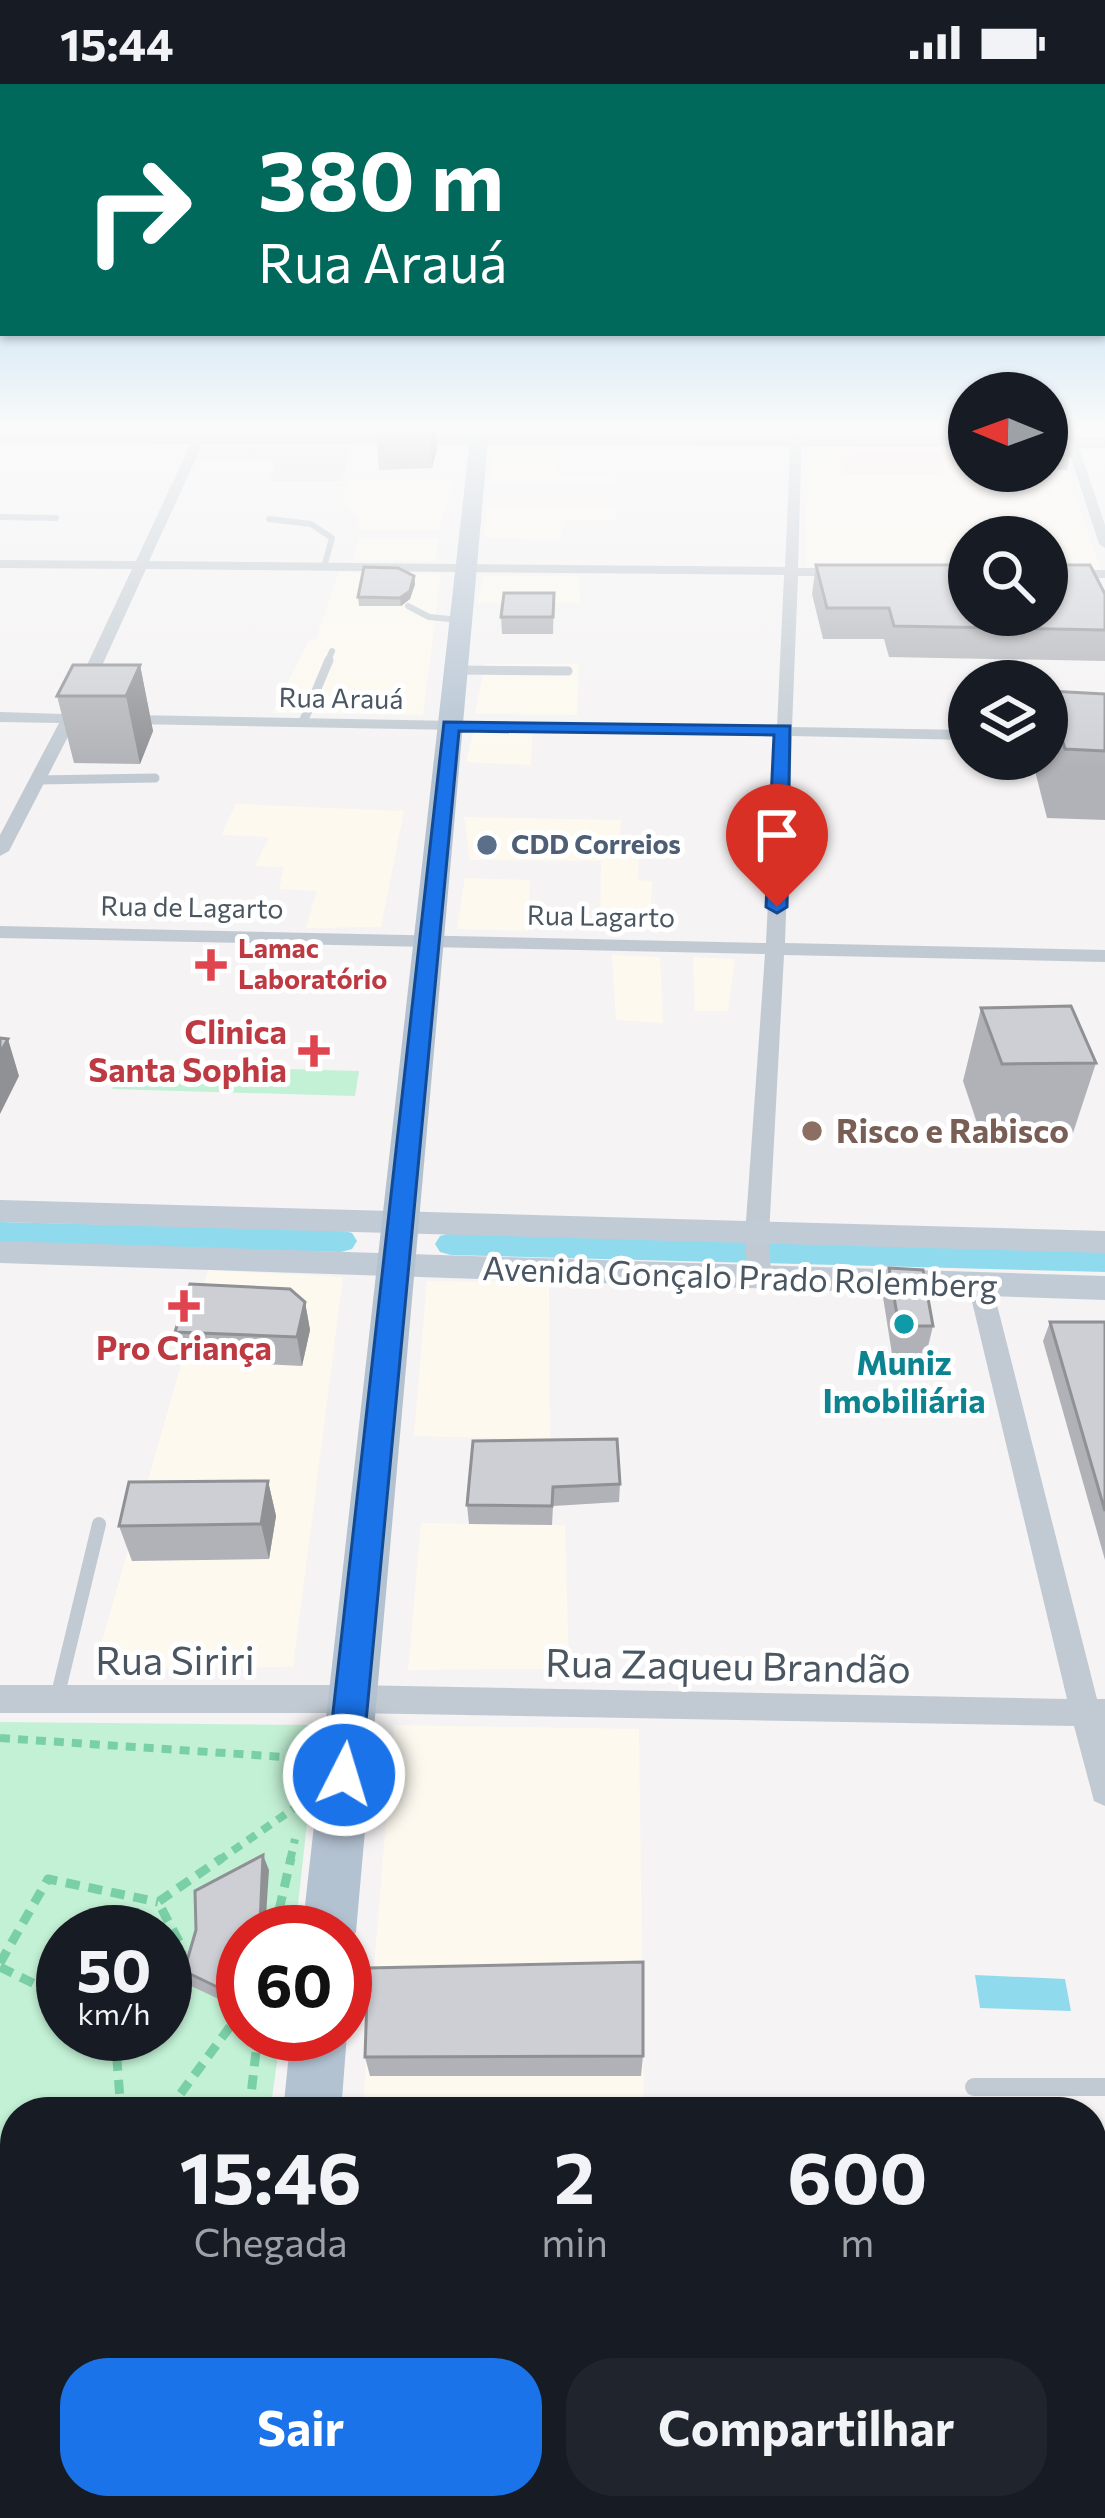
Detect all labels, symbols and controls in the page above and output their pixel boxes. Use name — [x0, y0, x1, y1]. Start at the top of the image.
text: 15:44 — [60, 15, 174, 70]
text: 380 m — [258, 126, 504, 228]
icon: right — [60, 132, 216, 288]
text: Rua Arauá — [258, 228, 507, 294]
north arrow — [948, 372, 1068, 492]
map controls — [948, 372, 1068, 780]
button: search — [948, 516, 1068, 636]
button: layers — [948, 660, 1068, 780]
street label: Rua Arauá — [278, 680, 404, 715]
pin — [726, 784, 828, 907]
icon: arrive — [744, 802, 810, 868]
place label: CDD Correios — [511, 827, 681, 860]
marker: CDD Correios — [474, 832, 500, 858]
street label: Rua de Lagarto — [100, 888, 284, 925]
street label: Rua Lagarto — [527, 898, 675, 933]
place label: Lamac Laboratório — [238, 931, 387, 995]
marker: Lamac Laboratório — [195, 949, 227, 981]
place label: Clinica Santa Sophia — [88, 1010, 287, 1089]
marker: Clinica Santa Sophia — [298, 1035, 330, 1067]
place label: Risco e Rabisco — [836, 1109, 1069, 1150]
marker: Risco e Rabisco — [799, 1118, 825, 1144]
street label: Avenida Gonçalo Prado Rolemberg — [482, 1246, 998, 1305]
marker: Pro Criança — [168, 1290, 200, 1322]
marker: Muniz Imobiliária — [891, 1311, 917, 1337]
place label: Pro Criança — [96, 1326, 272, 1367]
place label: Muniz Imobiliária — [822, 1341, 986, 1420]
street label: Rua Siriri — [95, 1635, 255, 1683]
street label: Rua Zaqueu Brandão — [545, 1637, 911, 1691]
position arrow — [281, 1712, 407, 1838]
speed limit sign: 60 — [216, 1905, 372, 2061]
text: 50 — [77, 1931, 151, 2004]
text: km/h — [78, 1994, 150, 2031]
text: 15:46 — [180, 2131, 362, 2219]
text: 2 — [554, 2131, 595, 2219]
text: 600 — [787, 2131, 927, 2219]
text: Chegada — [194, 2217, 348, 2265]
text: min — [541, 2217, 608, 2265]
text: m — [840, 2217, 874, 2265]
button: Sair — [60, 2358, 542, 2496]
button: Compartilhar — [566, 2358, 1047, 2496]

